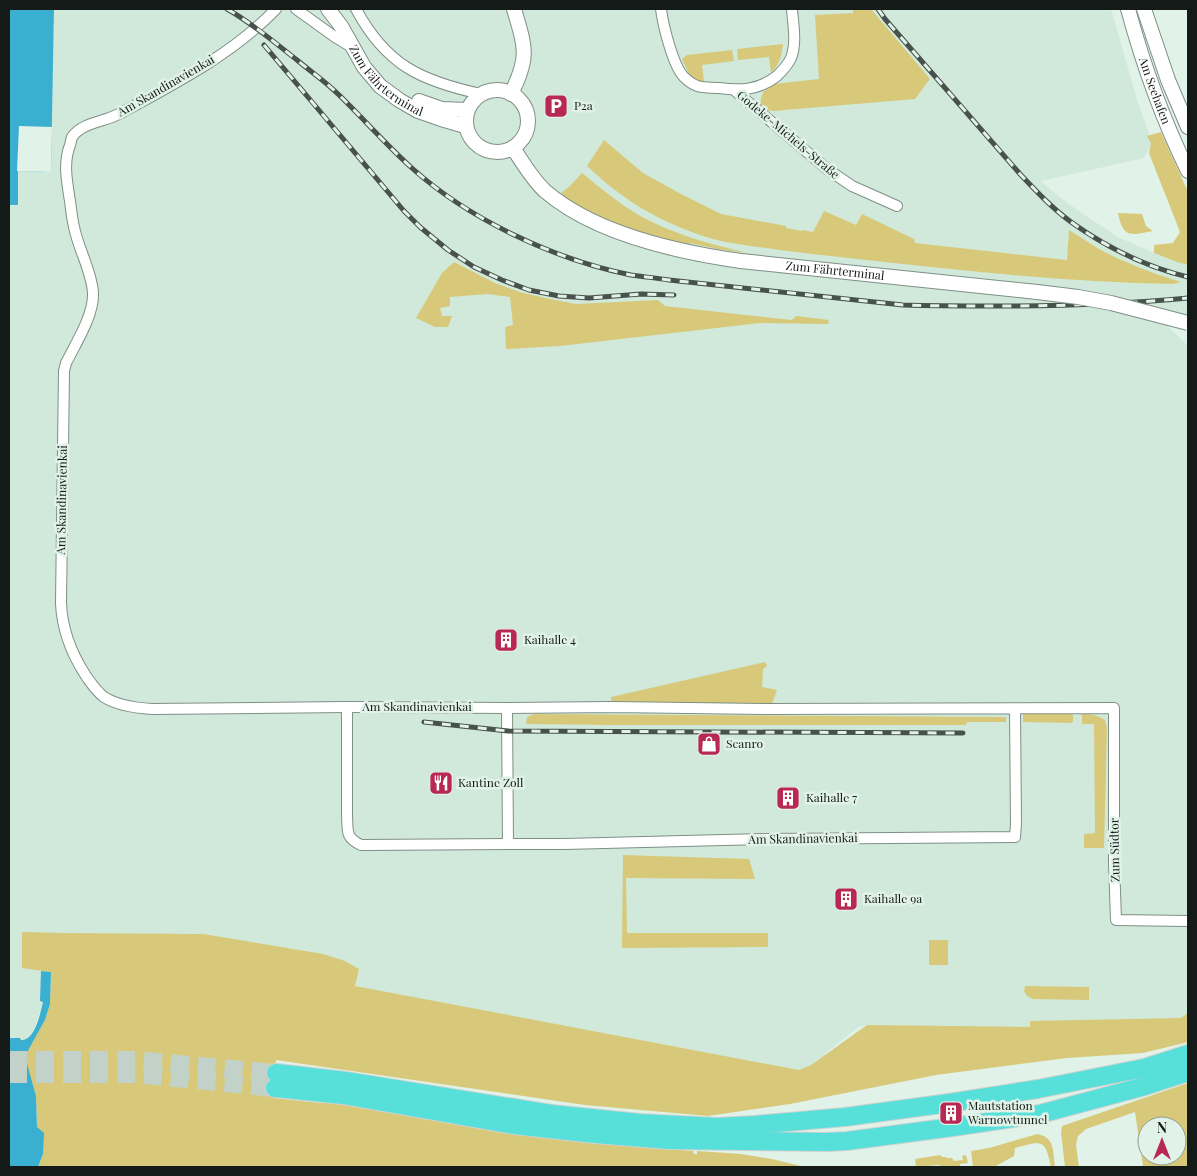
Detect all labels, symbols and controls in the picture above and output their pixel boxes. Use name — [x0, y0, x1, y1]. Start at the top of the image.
street label: Zum Fährterminal — [346, 42, 426, 119]
street label: Am Skandinavienkai — [113, 51, 217, 120]
street label: Am Seehafen — [1136, 54, 1175, 126]
street label: Godeke-Michels-Straße — [734, 87, 843, 182]
parking icon: P2a — [543, 93, 569, 119]
place label: P2a — [574, 97, 593, 113]
street label: Zum Fährterminal — [785, 257, 886, 283]
street label: Am Skandinavienkai — [52, 445, 70, 556]
building icon: Kaihalle 4 — [493, 627, 519, 653]
place label: Kaihalle 4 — [524, 631, 576, 647]
street label: Am Skandinavienkai — [361, 698, 472, 714]
shop icon: Scanro — [696, 731, 722, 757]
place label: Scanro — [726, 735, 764, 751]
restaurant icon: Kantine Zoll — [428, 770, 454, 796]
place label: Kantine Zoll — [458, 774, 524, 790]
building icon: Kaihalle 7 — [775, 785, 801, 811]
place label: Kaihalle 7 — [806, 789, 857, 805]
street label: Zum Südtor — [1105, 817, 1123, 882]
street label: Am Skandinavienkai — [747, 829, 858, 847]
building icon: Kaihalle 9a — [833, 886, 859, 912]
place label: Kaihalle 9a — [864, 890, 922, 906]
place label: Mautstation Warnowtunnel — [967, 1097, 1048, 1127]
building icon: Mautstation Warnowtunnel — [938, 1100, 964, 1126]
north arrow — [1137, 1116, 1187, 1166]
text: N — [1157, 1118, 1167, 1137]

